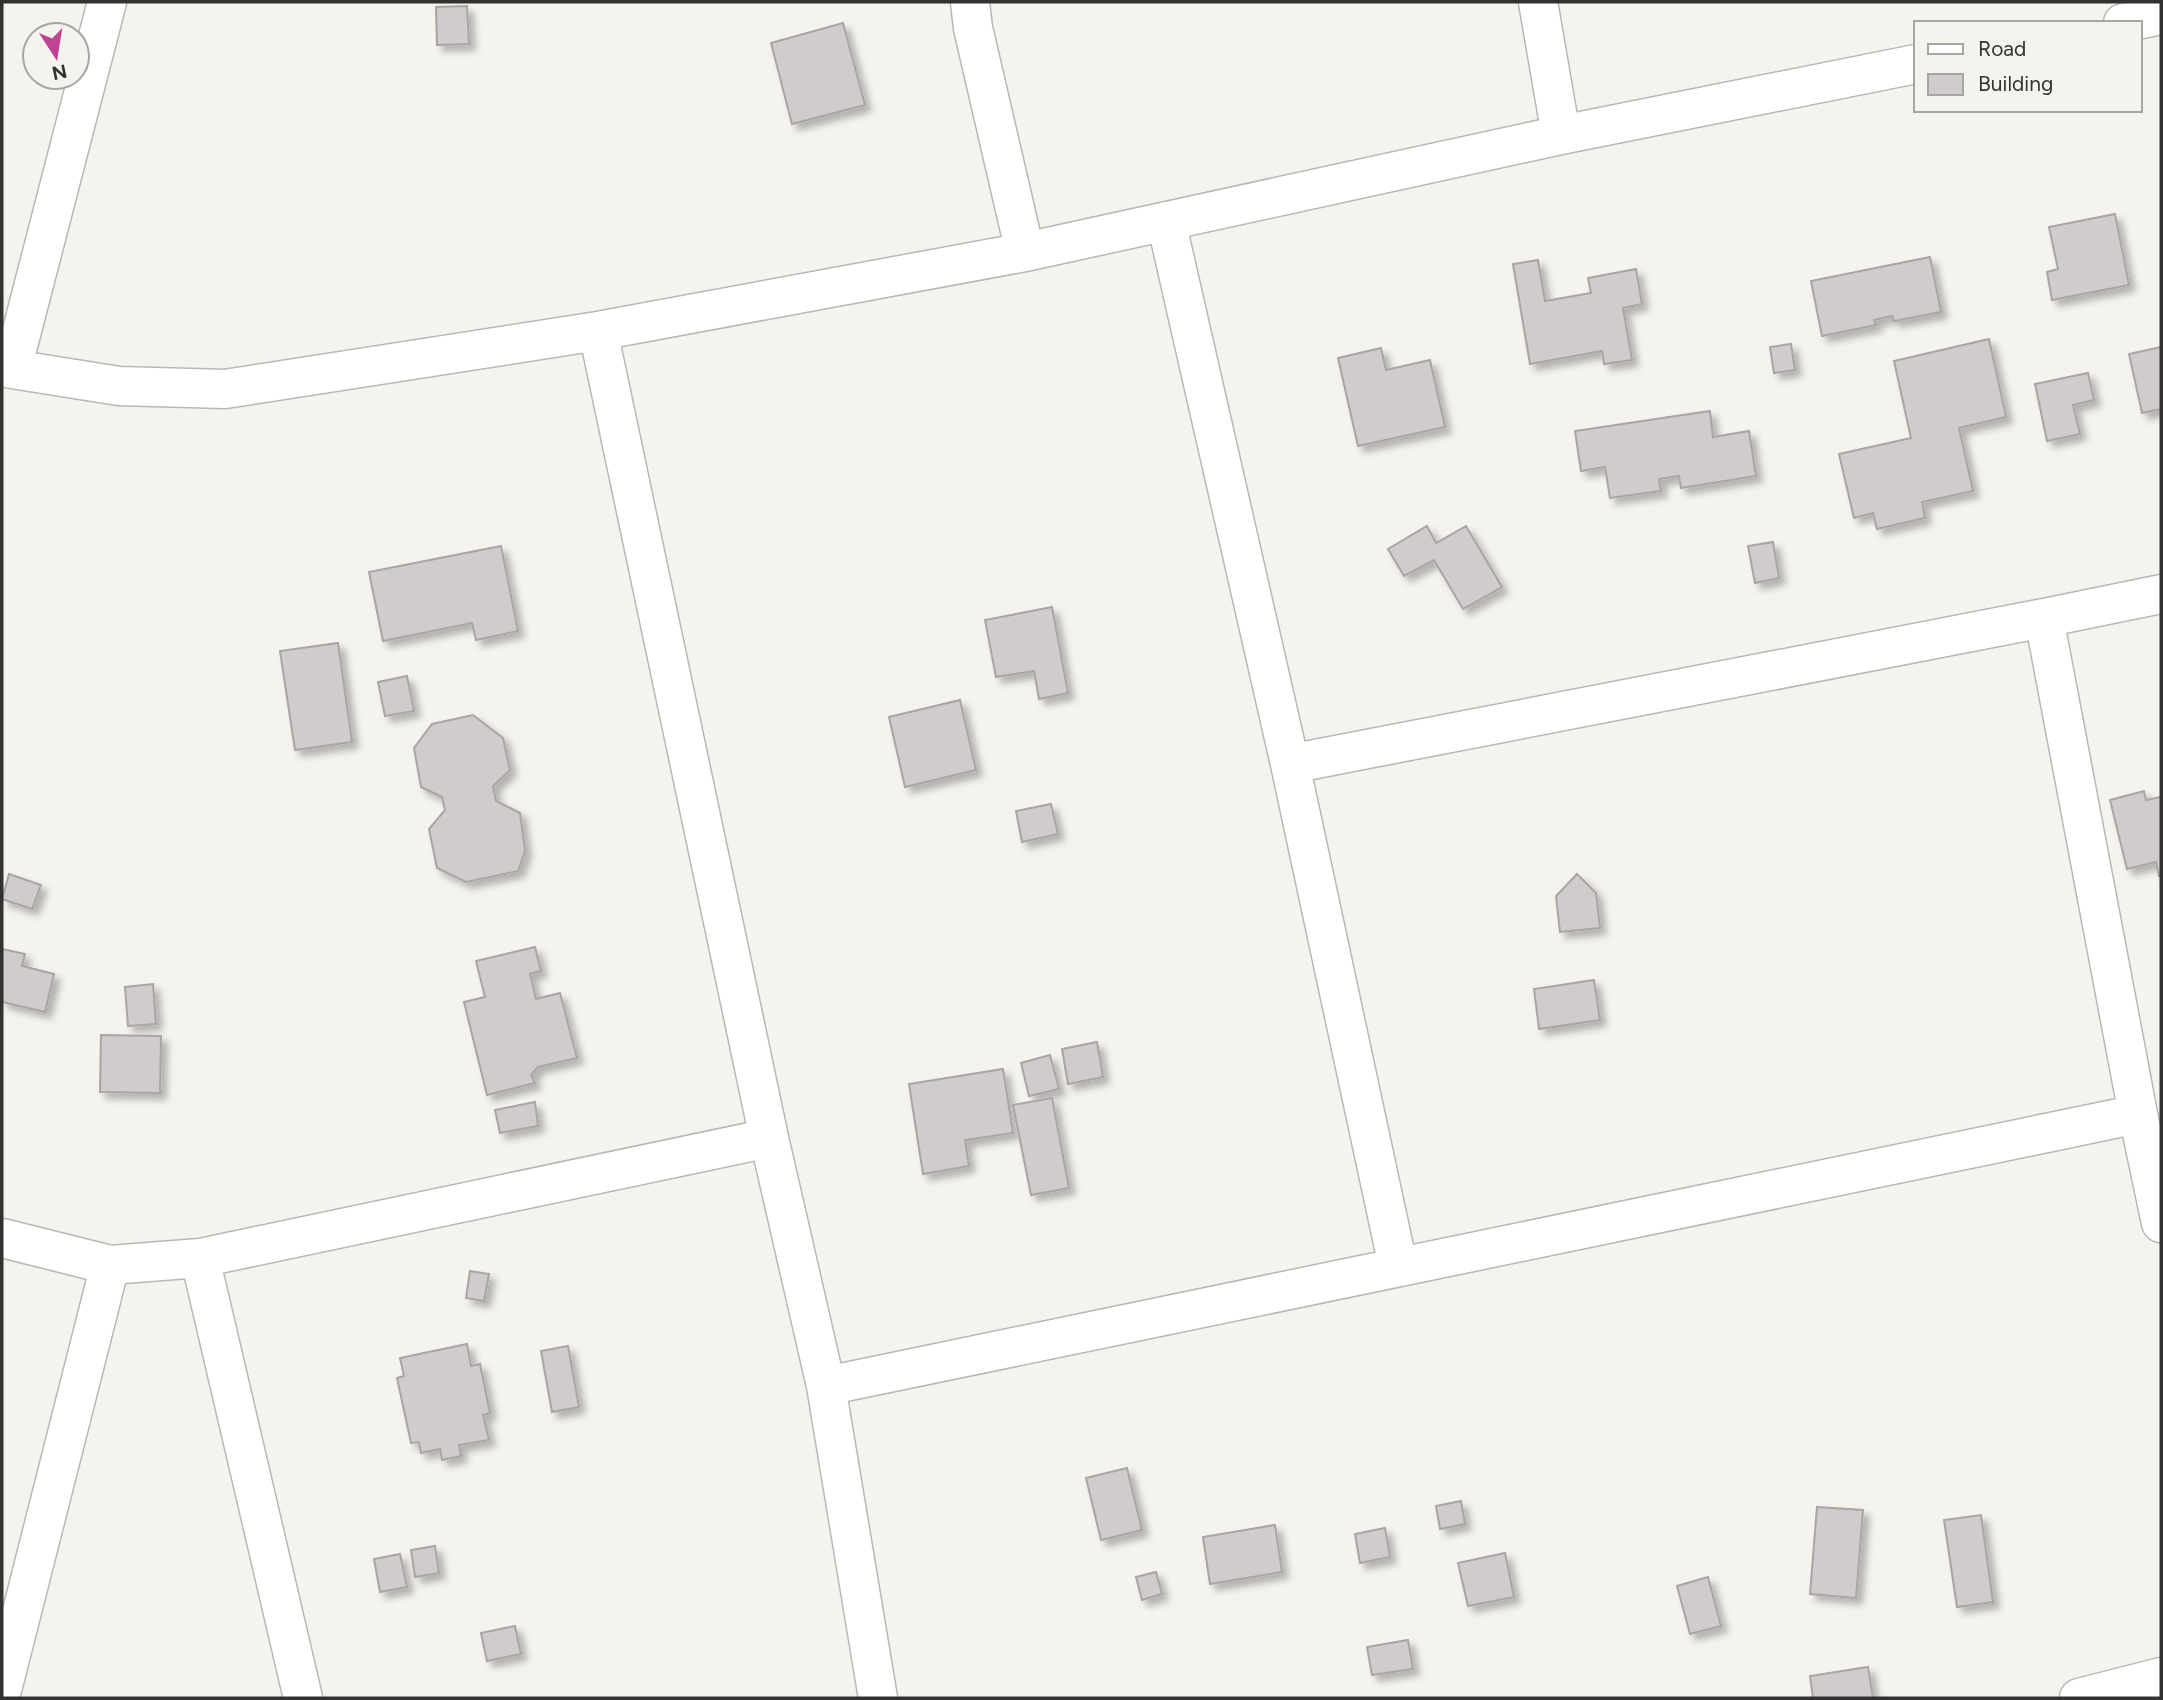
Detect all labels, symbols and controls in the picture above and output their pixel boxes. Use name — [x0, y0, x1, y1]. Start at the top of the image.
north arrow — [21, 21, 91, 91]
legend — [1914, 21, 2142, 112]
text: Road — [1978, 36, 2026, 61]
text: N — [50, 59, 69, 85]
text: Building — [1978, 71, 2053, 96]

